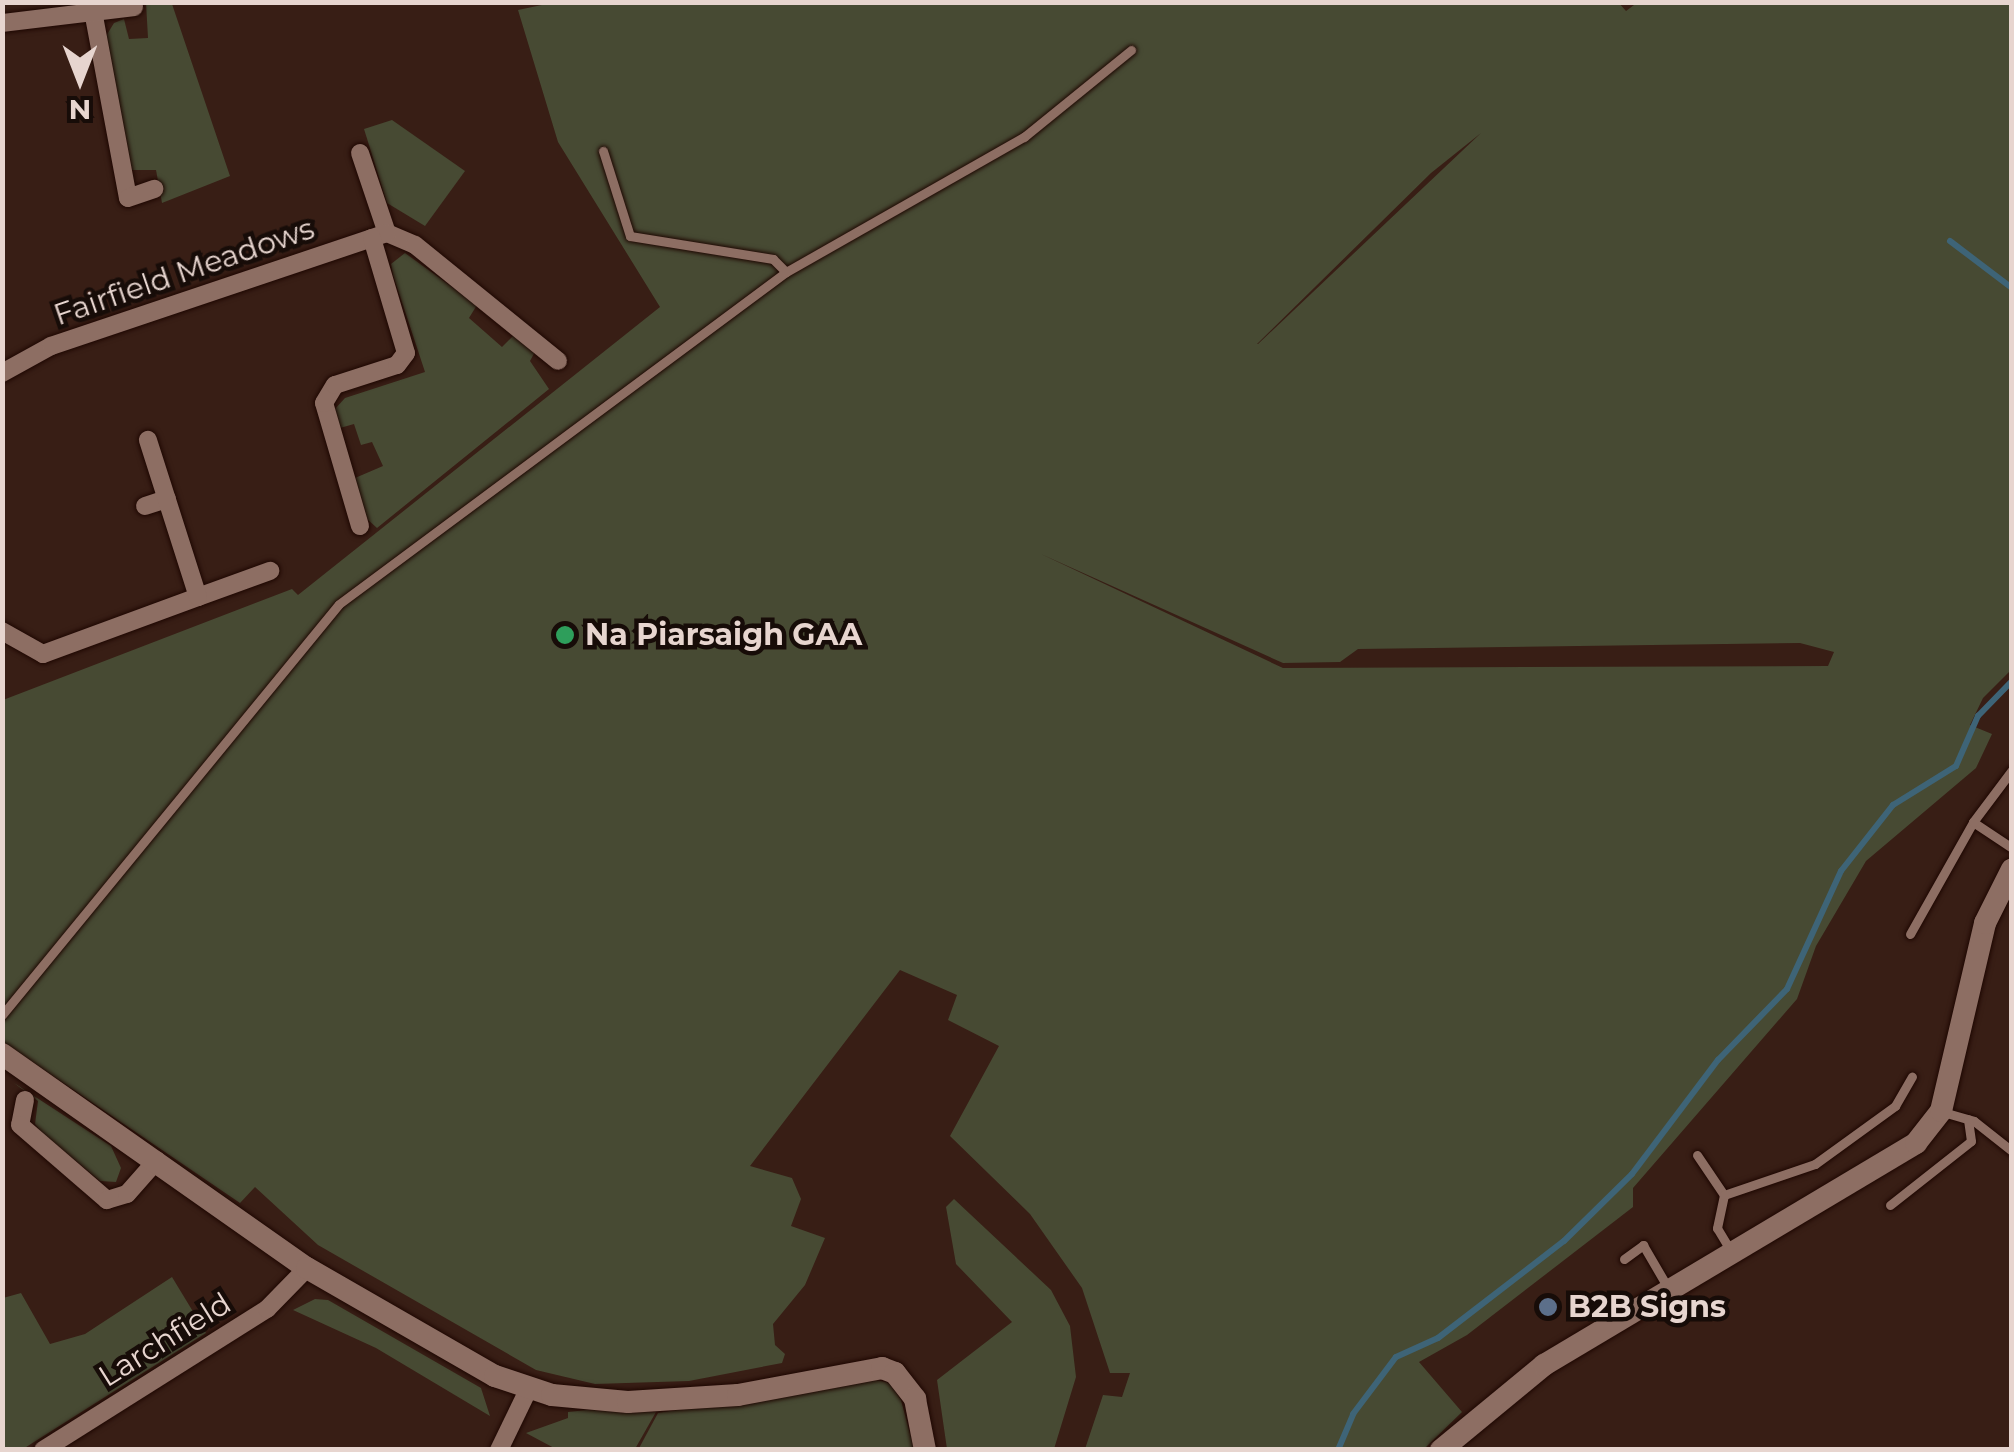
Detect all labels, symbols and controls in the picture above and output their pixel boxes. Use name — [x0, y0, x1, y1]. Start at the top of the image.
north arrow — [30, 30, 130, 130]
text: N — [69, 93, 91, 127]
street label: Fairfield Meadows — [49, 211, 319, 333]
place label: Na Piarsaigh GAA — [585, 617, 862, 653]
marker: Na Piarsaigh GAA — [554, 624, 576, 646]
street label: Larchfield — [92, 1285, 238, 1395]
place label: B2B Signs — [1568, 1289, 1726, 1325]
marker: B2B Signs — [1537, 1296, 1559, 1318]

